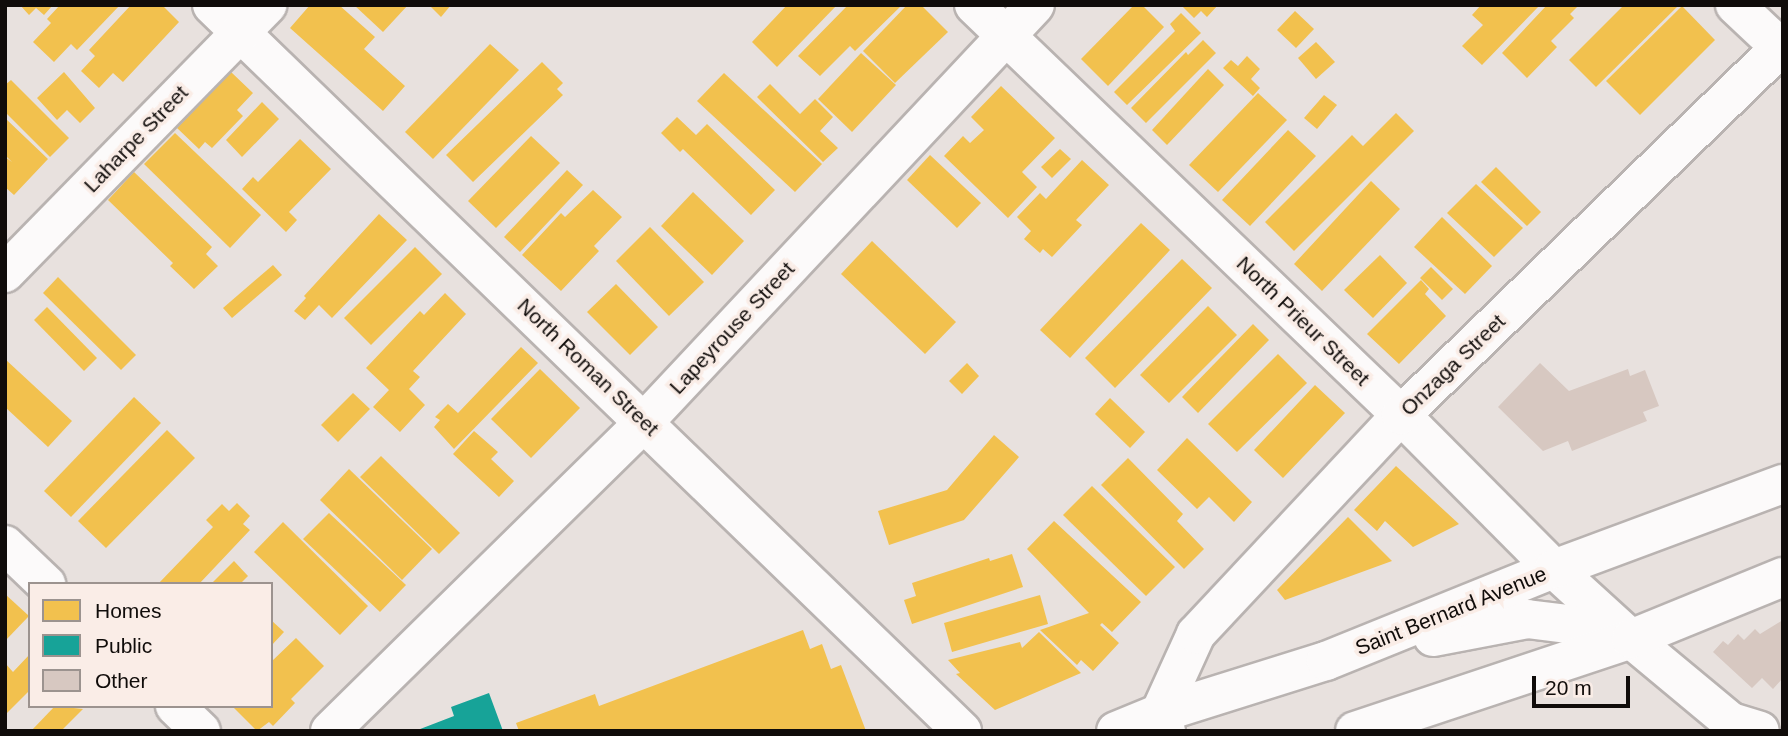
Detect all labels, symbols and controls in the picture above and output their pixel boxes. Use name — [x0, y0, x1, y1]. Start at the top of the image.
street label: Laharpe Street — [79, 80, 193, 198]
street label: North Prieur Street — [1231, 251, 1375, 391]
street label: Lapeyrouse Street — [664, 257, 800, 399]
street label: North Roman Street — [512, 293, 664, 441]
street label: Onzaga Street — [1396, 309, 1510, 421]
street label: Saint Bernard Avenue — [1351, 561, 1551, 661]
legend — [28, 582, 273, 708]
text: Homes — [95, 599, 162, 622]
text: Public — [95, 634, 152, 657]
scale bar — [1536, 662, 1634, 706]
text: Other — [95, 669, 148, 692]
text: 20 m — [1545, 676, 1592, 699]

